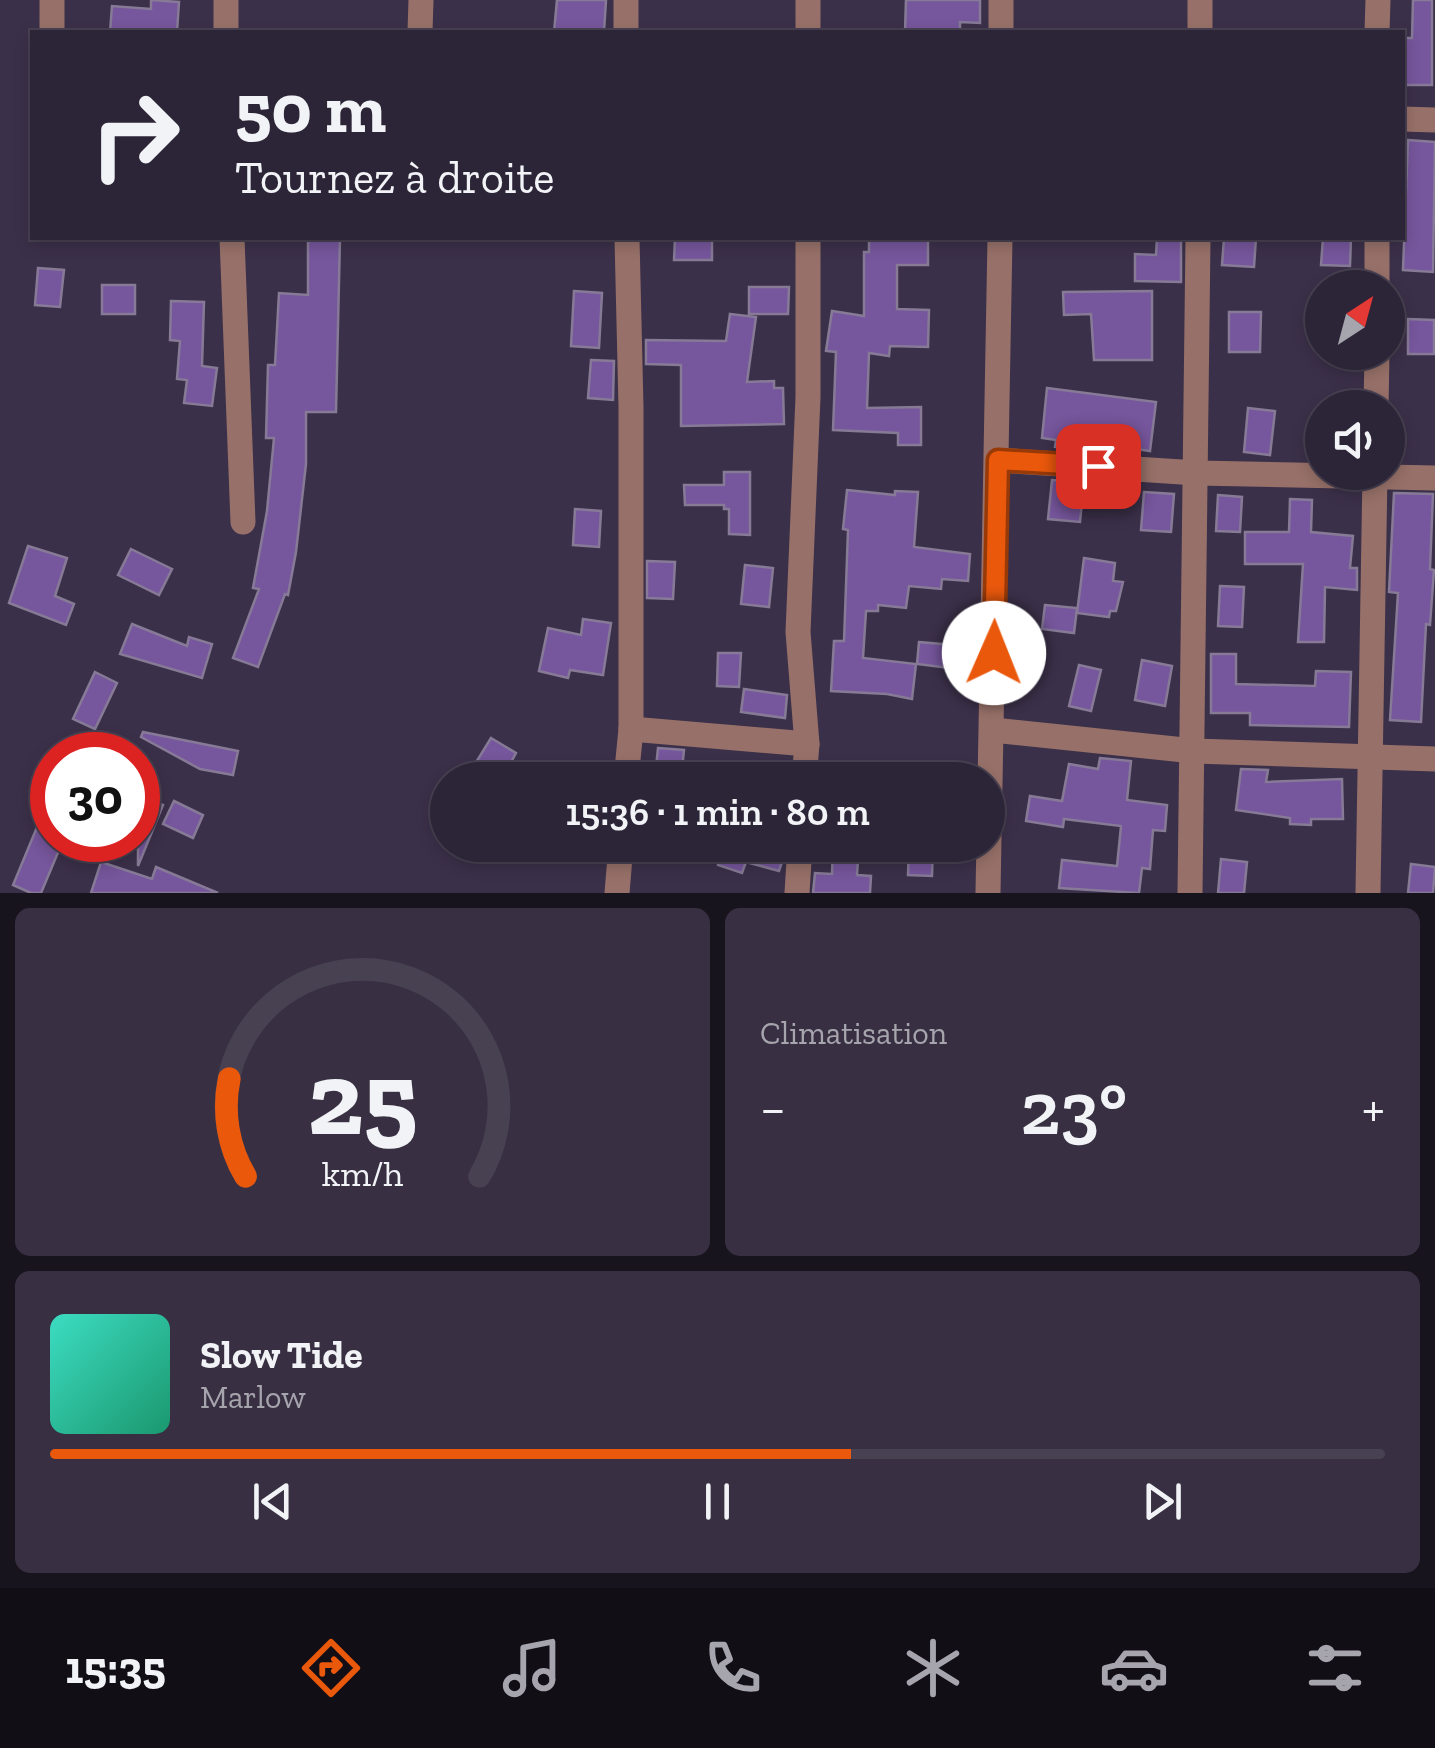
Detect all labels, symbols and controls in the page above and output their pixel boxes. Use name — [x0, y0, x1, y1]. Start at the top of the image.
text: 50 m — [235, 66, 386, 150]
icon: right — [70, 70, 200, 200]
text: Tournez à droite — [235, 151, 554, 205]
north arrow — [1305, 270, 1405, 370]
map controls — [1305, 270, 1405, 490]
button: sound — [1305, 390, 1405, 490]
pin — [1056, 424, 1141, 509]
icon: arrive — [1071, 439, 1126, 494]
position arrow — [942, 601, 1046, 705]
speed limit sign: 30 — [30, 732, 160, 862]
text: 15:36 · 1 min · 80 m — [565, 789, 870, 835]
text: Climatisation — [760, 1014, 947, 1052]
text: 25 — [307, 1036, 418, 1161]
text: 23° — [1021, 1063, 1127, 1153]
text: − — [760, 1075, 786, 1141]
text: + — [1362, 1075, 1385, 1141]
text: km/h — [322, 1152, 403, 1195]
text: Slow Tide — [200, 1332, 363, 1378]
text: Marlow — [200, 1378, 306, 1416]
icon: previous — [245, 1474, 300, 1529]
icon: pause — [690, 1474, 745, 1529]
icon: next — [1135, 1474, 1190, 1529]
icon: directions — [296, 1633, 366, 1703]
icon: music — [497, 1633, 567, 1703]
icon: phone — [698, 1633, 768, 1703]
icon: climate — [898, 1633, 968, 1703]
icon: car — [1099, 1633, 1169, 1703]
icon: filters — [1300, 1633, 1370, 1703]
text: 15:35 — [65, 1641, 166, 1695]

